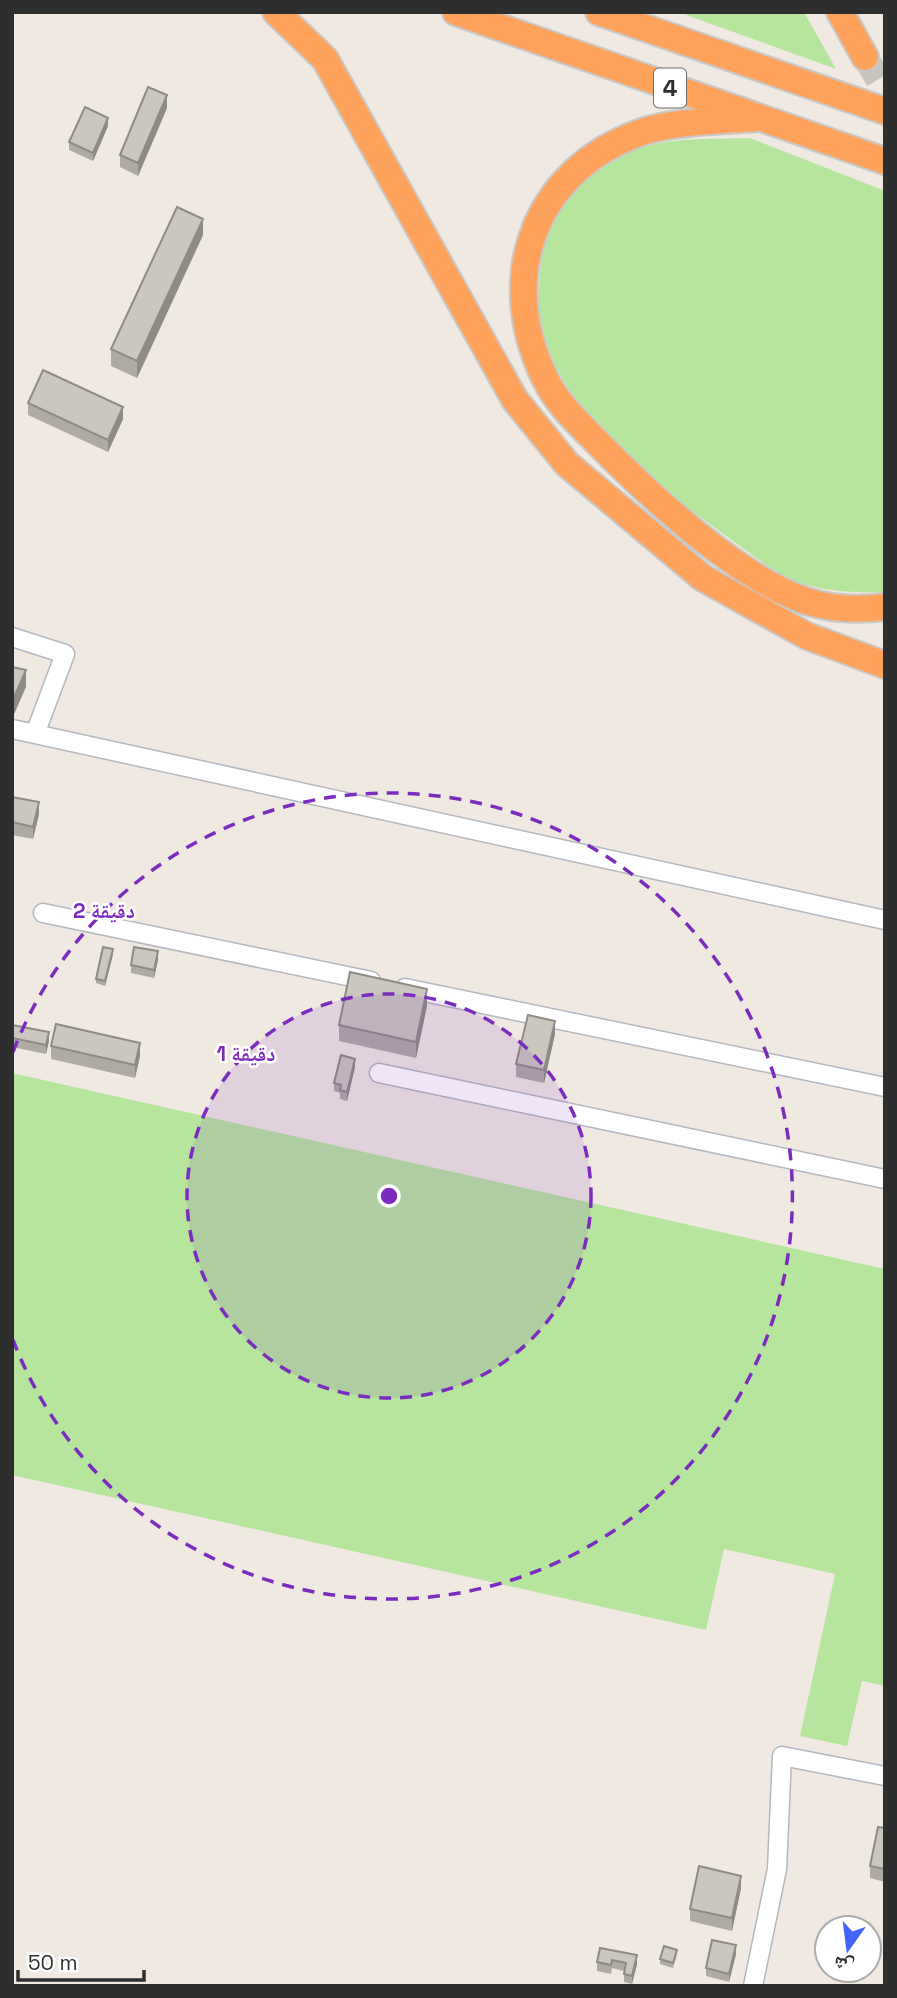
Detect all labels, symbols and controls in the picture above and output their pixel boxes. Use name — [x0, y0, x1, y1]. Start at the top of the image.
road number: 4 — [654, 68, 686, 108]
text: 2 دقيقة — [73, 897, 135, 924]
text: 1 دقيقة — [217, 1040, 275, 1067]
centre of rings — [377, 1184, 401, 1208]
north arrow — [813, 1914, 883, 1984]
scale bar — [18, 1938, 144, 1982]
text: 50 m — [28, 1949, 78, 1976]
text: ش — [831, 1950, 857, 1980]

